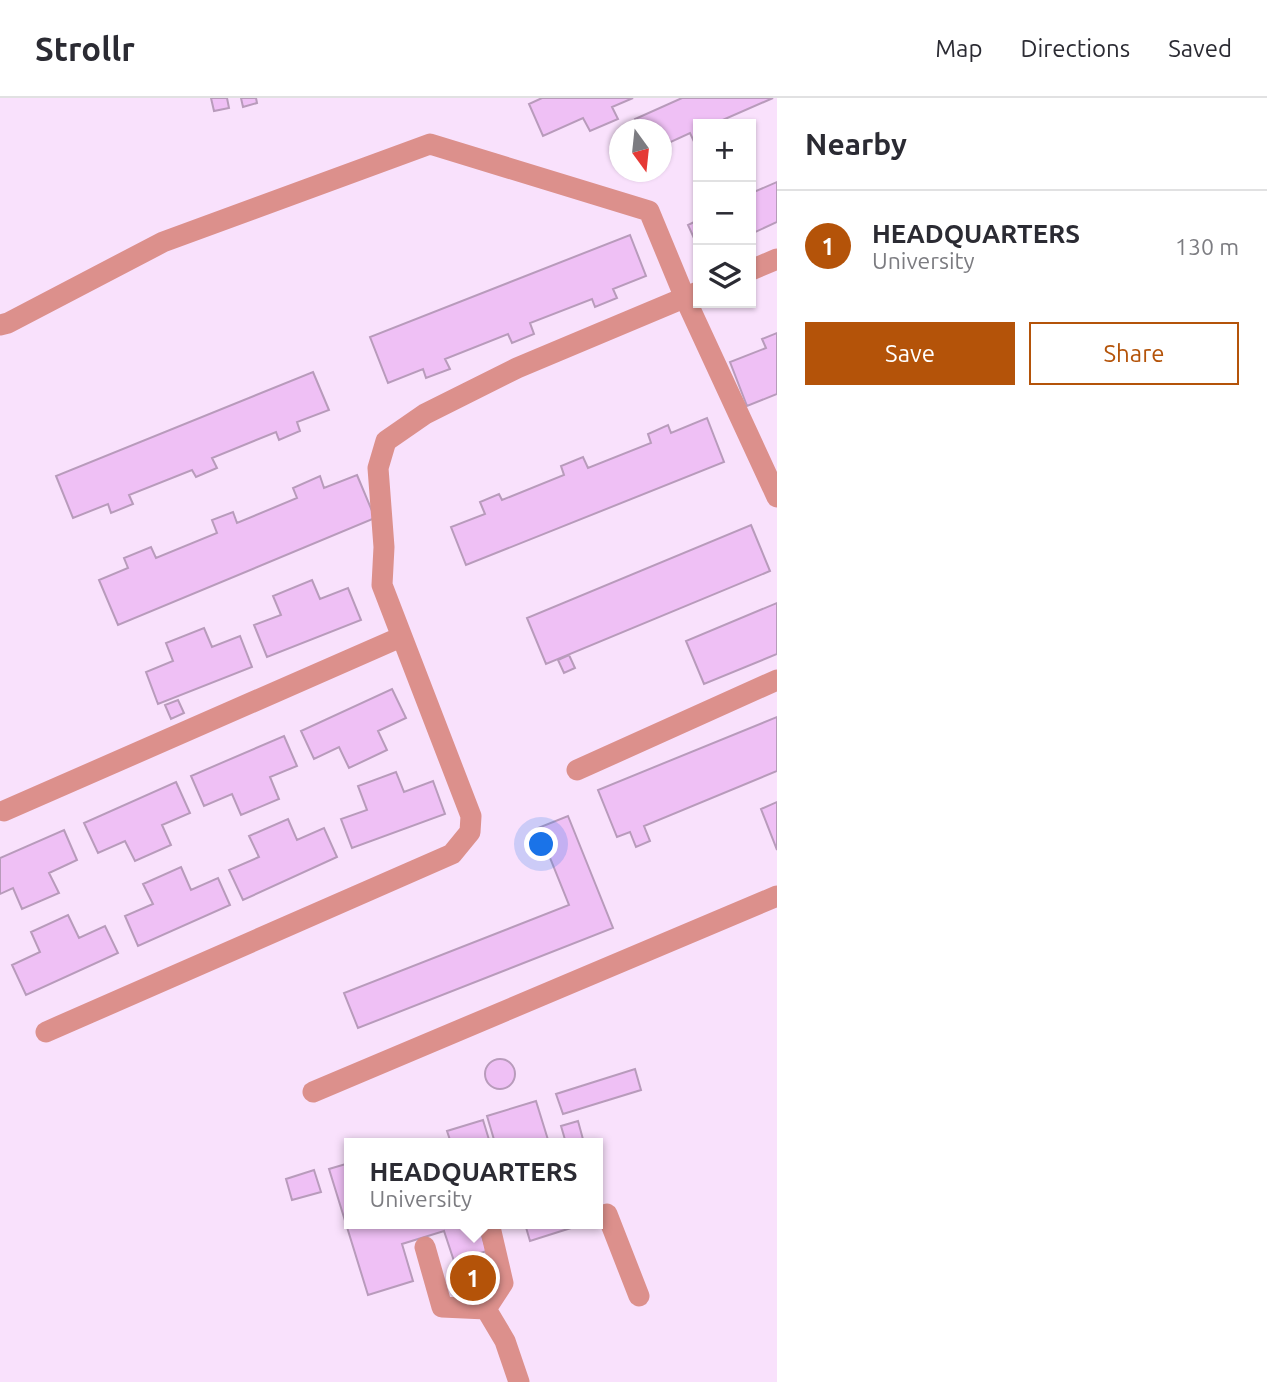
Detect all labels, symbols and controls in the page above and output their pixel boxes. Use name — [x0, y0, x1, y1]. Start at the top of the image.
text: Strollr — [35, 30, 135, 67]
text: Map — [935, 35, 982, 62]
text: Directions — [1020, 35, 1130, 62]
text: Saved — [1168, 35, 1232, 62]
north arrow — [609, 119, 672, 182]
map controls — [693, 119, 756, 308]
button: + — [693, 119, 756, 182]
text: Nearby — [805, 127, 907, 161]
button: − — [693, 182, 756, 245]
text: HEADQUARTERS — [872, 219, 1080, 248]
text: 1 — [822, 234, 834, 259]
text: 130 m — [1175, 234, 1239, 259]
button: layers — [693, 245, 756, 308]
text: University — [872, 248, 975, 273]
button: Save — [805, 322, 1015, 385]
button: Share — [1029, 322, 1239, 385]
your location — [524, 827, 558, 861]
popup — [344, 1138, 603, 1229]
text: HEADQUARTERS — [370, 1157, 577, 1186]
text: University — [370, 1186, 472, 1211]
pin: 1 — [450, 1252, 496, 1304]

